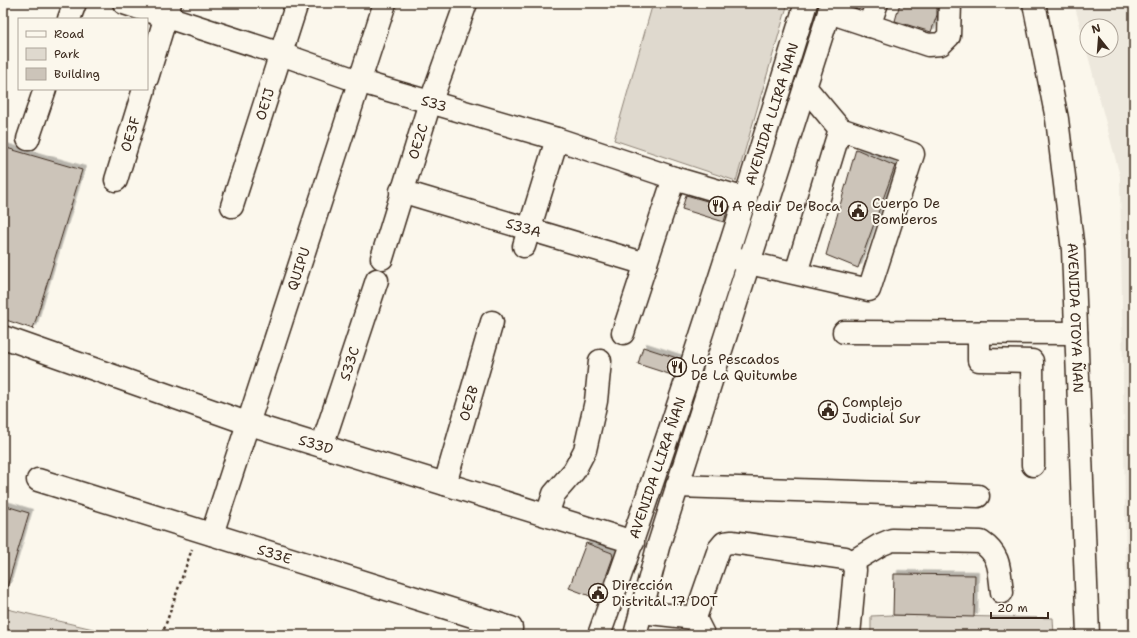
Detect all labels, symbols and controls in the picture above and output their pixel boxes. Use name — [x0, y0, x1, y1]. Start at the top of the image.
legend — [18, 18, 148, 90]
north arrow — [1079, 18, 1119, 58]
text: N — [1090, 20, 1103, 37]
text: Road — [54, 26, 85, 42]
street label: AVENIDA LLIRA ÑAN — [741, 40, 802, 187]
text: Park — [54, 46, 80, 62]
text: Building — [54, 66, 100, 82]
street label: OE1J — [251, 86, 278, 122]
street label: S33 — [419, 91, 449, 116]
street label: OE3F — [116, 114, 144, 154]
street label: OE2C — [404, 121, 432, 161]
place label: Cuerpo De Bomberos — [872, 194, 940, 228]
restaurant icon: A Pedir De Boca — [707, 195, 729, 217]
place label: A Pedir De Boca — [732, 197, 840, 215]
public building icon: Cuerpo De Bomberos — [847, 200, 869, 222]
street label: S33A — [504, 214, 543, 241]
street label: AVENIDA OTOYA ÑAN — [1063, 241, 1088, 393]
street label: QUIPU — [283, 245, 314, 293]
street label: S33C — [335, 344, 363, 383]
place label: Los Pescados De La Quitumbe — [691, 350, 798, 384]
restaurant icon: Los Pescados De La Quitumbe — [666, 356, 688, 378]
street label: OE2B — [455, 383, 482, 423]
place label: Complejo Judicial Sur — [842, 393, 921, 427]
street label: AVENIDA LLIRA ÑAN — [625, 395, 689, 541]
public building icon: Complejo Judicial Sur — [817, 399, 839, 421]
street label: S33D — [297, 431, 336, 458]
street label: S33E — [255, 540, 294, 568]
place label: Dirección Distrital 17 DOT — [612, 576, 718, 610]
public building icon: Dirección Distrital 17 DOT — [587, 582, 609, 604]
scale bar — [991, 594, 1048, 620]
text: 20 m — [997, 600, 1028, 616]

